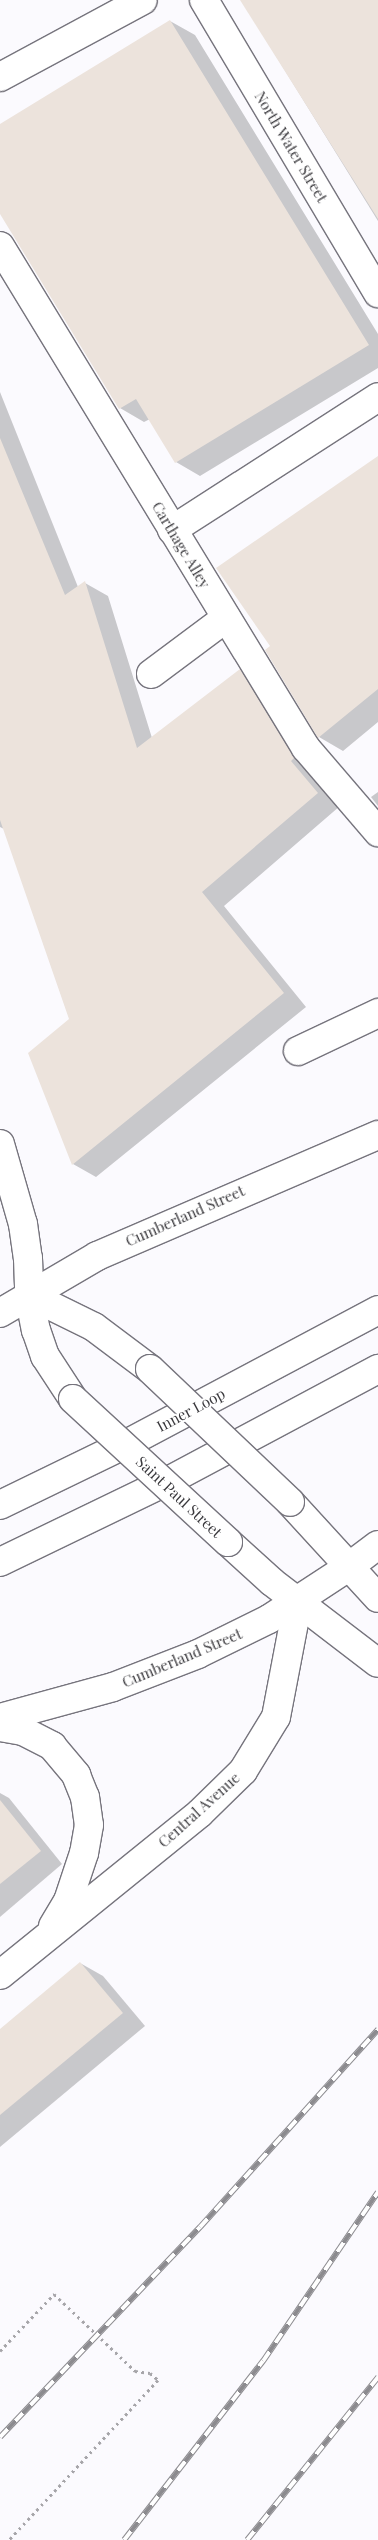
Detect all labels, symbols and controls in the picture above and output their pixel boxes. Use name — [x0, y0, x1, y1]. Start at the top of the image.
street label: North Water Street — [251, 88, 331, 206]
street label: Carthage Alley — [148, 498, 214, 592]
street label: Cumberland Street — [123, 1182, 247, 1250]
street label: Inner Loop — [154, 1384, 228, 1436]
street label: Saint Paul Street — [132, 1453, 226, 1541]
street label: Cumberland Street — [119, 1625, 245, 1691]
street label: Central Avenue — [154, 1769, 244, 1851]

